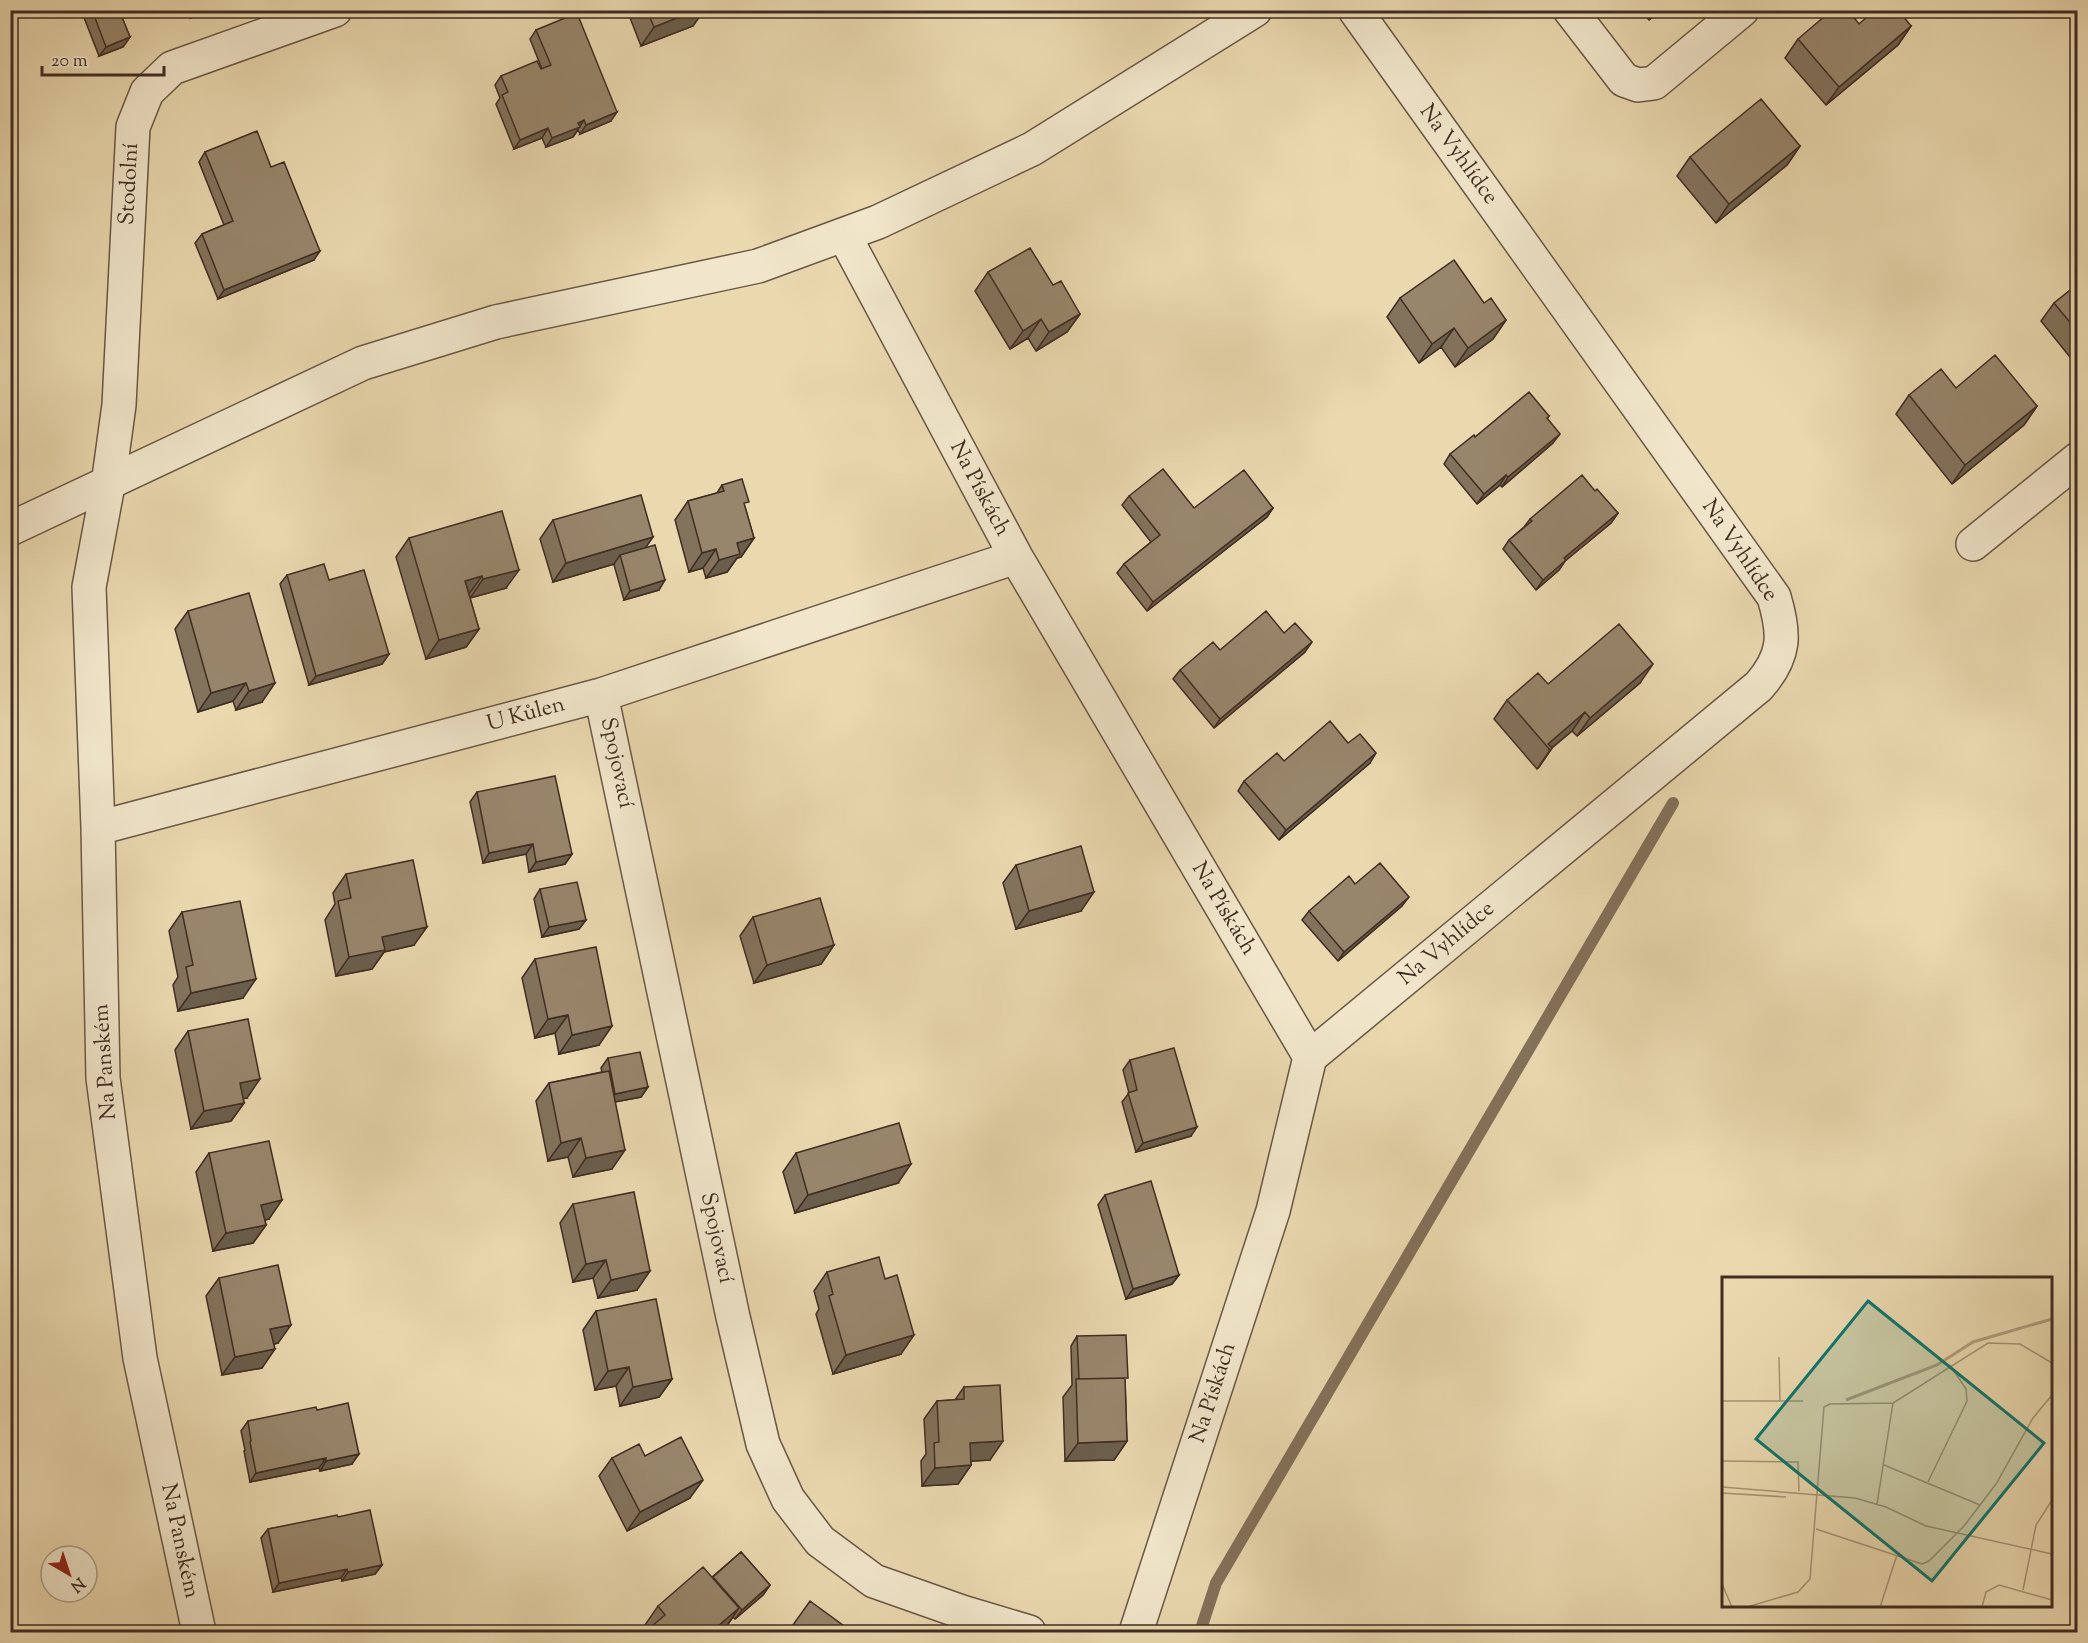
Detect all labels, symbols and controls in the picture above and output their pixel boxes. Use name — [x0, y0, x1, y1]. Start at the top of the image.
scale bar — [42, 39, 164, 77]
text: 20 m — [51, 49, 88, 75]
street label: Na Vyhlídce — [1411, 98, 1505, 212]
street label: Stodolní — [112, 142, 148, 226]
street label: Na Pískách — [940, 436, 1018, 542]
street label: Na Vyhlídce — [1693, 493, 1785, 609]
street label: U Kůlen — [483, 689, 569, 741]
street label: Spojovací — [591, 715, 641, 811]
street label: Na Pískách — [1183, 856, 1263, 962]
street label: Na Vyhlídce — [1392, 894, 1502, 994]
street label: Na Panském — [86, 1003, 126, 1121]
street label: Spojovací — [691, 1190, 741, 1286]
inset map — [1722, 1277, 2052, 1607]
street label: Na Pískách — [1183, 1339, 1245, 1447]
street label: Na Panském — [151, 1481, 207, 1601]
north arrow — [39, 1544, 99, 1604]
text: N — [64, 1571, 89, 1597]

